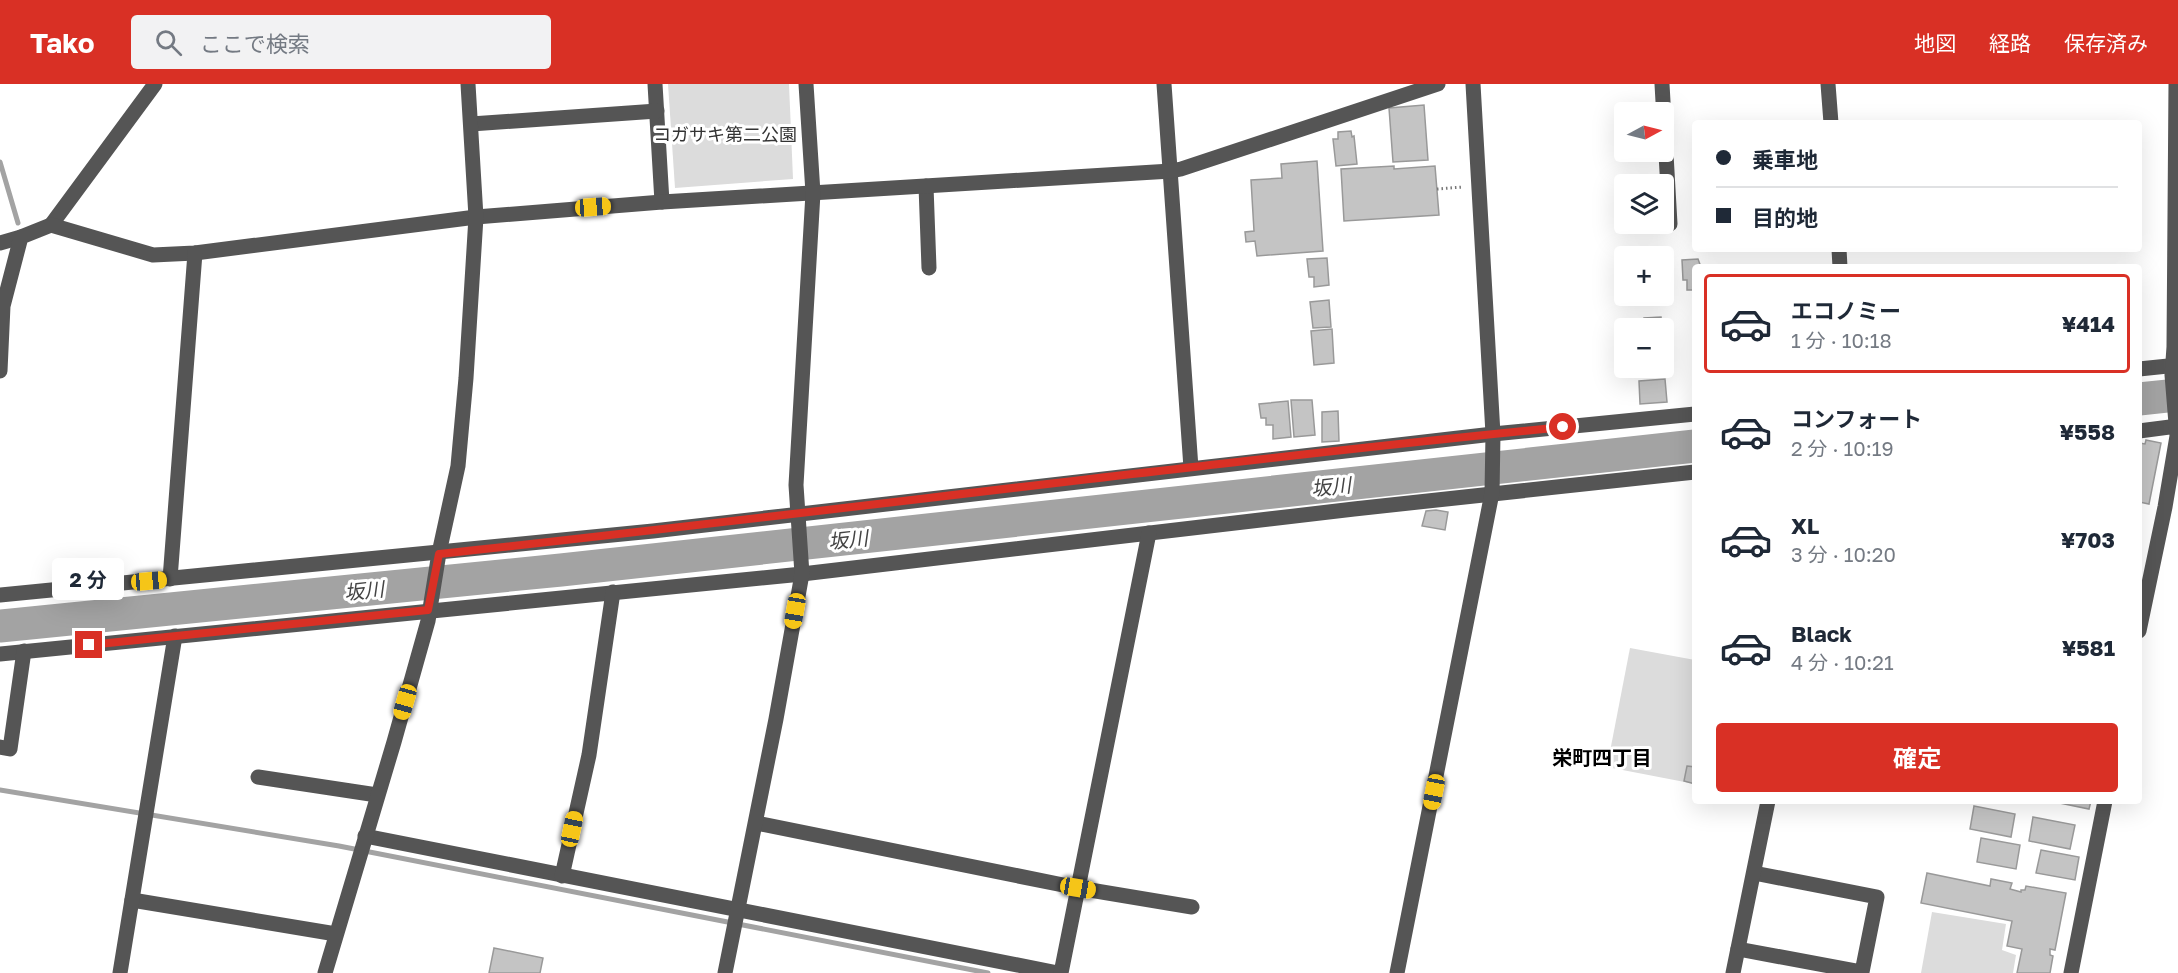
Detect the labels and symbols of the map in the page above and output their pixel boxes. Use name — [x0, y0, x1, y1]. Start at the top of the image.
north arrow — [1614, 102, 1674, 162]
park label: コガサキ第二公園 — [653, 123, 797, 145]
car — [574, 197, 612, 217]
route start — [1549, 413, 1576, 440]
water label: 坂川 — [1310, 472, 1354, 500]
water label: 坂川 — [827, 525, 871, 553]
callout: 2 分 — [53, 558, 125, 600]
car — [130, 570, 168, 592]
water label: 坂川 — [343, 576, 387, 604]
car — [783, 592, 807, 630]
route end — [75, 631, 102, 658]
car — [391, 682, 419, 722]
district label: 栄町四丁目 — [1552, 745, 1652, 769]
car — [1422, 773, 1446, 811]
car — [559, 810, 585, 848]
car — [1059, 876, 1097, 900]

